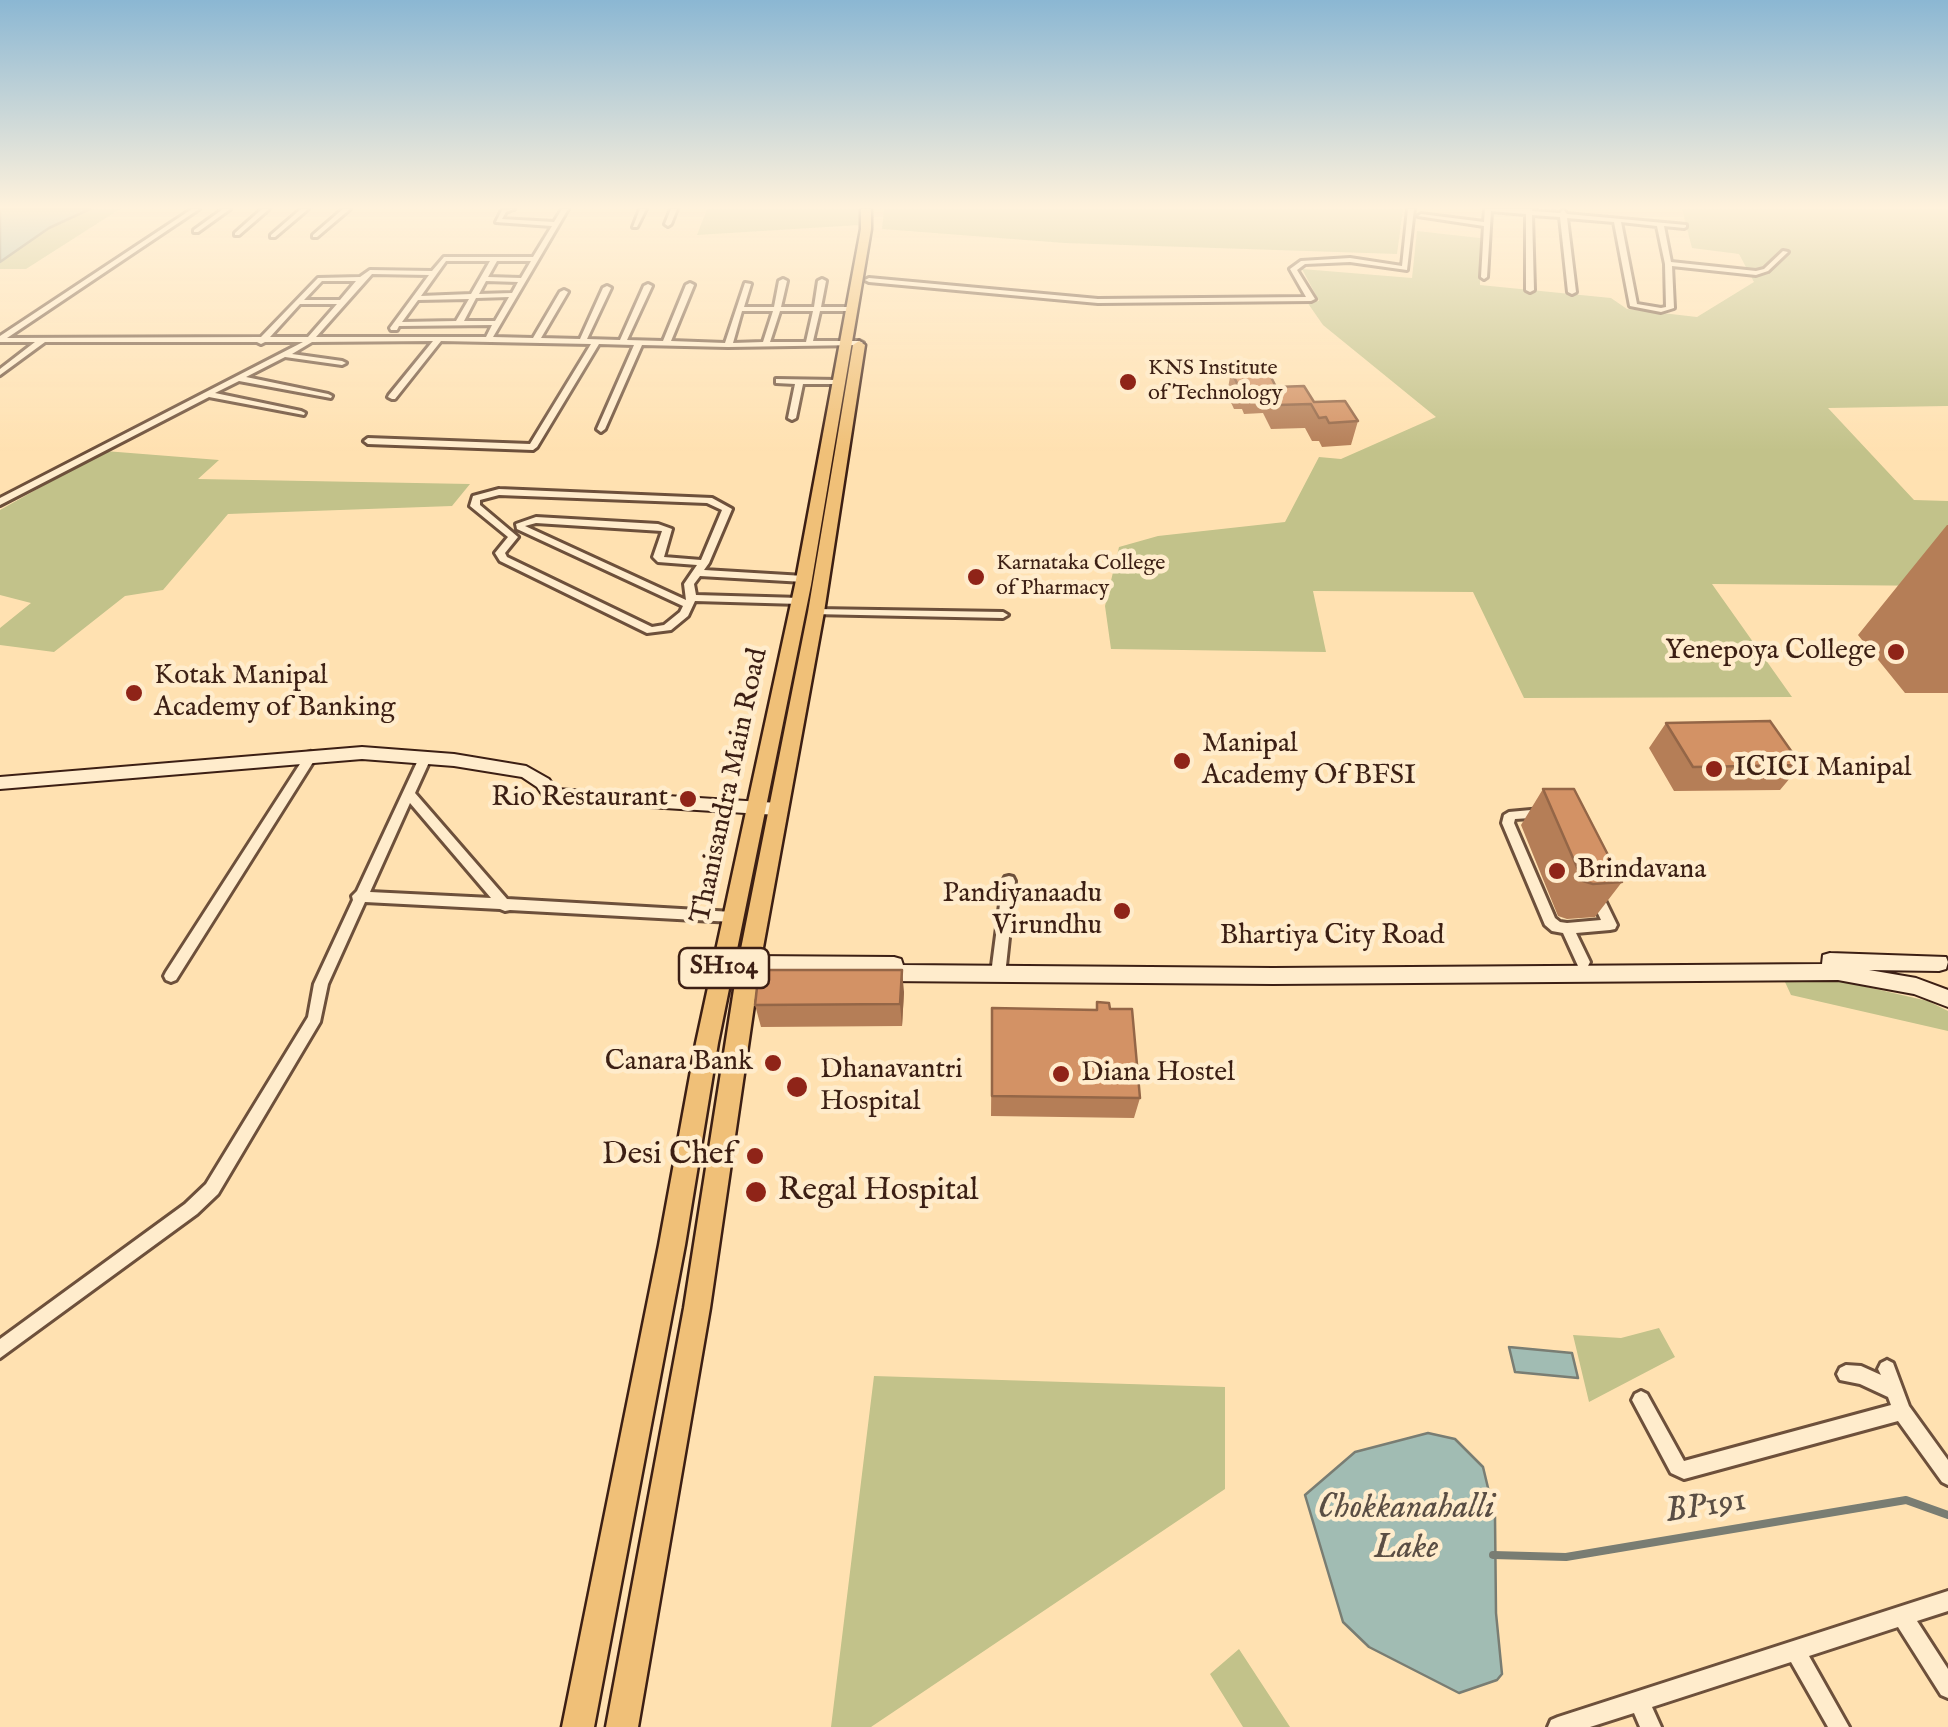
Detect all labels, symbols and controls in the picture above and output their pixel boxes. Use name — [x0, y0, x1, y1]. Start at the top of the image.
place label: KNS Institute of Technology — [1148, 356, 1283, 408]
marker: KNS Institute of Technology — [1117, 371, 1139, 393]
place label: Karnataka College of Pharmacy — [996, 551, 1165, 602]
marker: Karnataka College of Pharmacy — [965, 566, 987, 588]
place label: Yenepoya College — [1665, 635, 1876, 669]
marker: Yenepoya College — [1885, 641, 1907, 663]
street label: Thanisandra Main Road — [685, 645, 777, 927]
place label: Kotak Manipal Academy of Banking — [154, 660, 396, 726]
marker: Kotak Manipal Academy of Banking — [123, 682, 145, 704]
place label: Manipal Academy Of BFSI — [1202, 728, 1416, 794]
marker: Manipal Academy Of BFSI — [1171, 750, 1193, 772]
place label: ICICI Manipal — [1734, 752, 1911, 786]
marker: ICICI Manipal — [1703, 758, 1725, 780]
place label: Rio Restaurant — [491, 782, 668, 816]
marker: Rio Restaurant — [677, 788, 699, 810]
place label: Brindavana — [1577, 854, 1706, 888]
marker: Brindavana — [1546, 860, 1568, 882]
place label: Pandiyanaadu Virundhu — [942, 878, 1102, 944]
marker: Pandiyanaadu Virundhu — [1111, 900, 1133, 922]
street label: Bhartiya City Road — [1220, 920, 1444, 954]
road number: SH104 — [679, 948, 769, 988]
place label: Canara Bank — [605, 1046, 753, 1080]
marker: Canara Bank — [762, 1052, 784, 1074]
place label: Dhanavantri Hospital — [820, 1054, 963, 1120]
place label: Diana Hostel — [1081, 1057, 1235, 1091]
marker: Diana Hostel — [1050, 1063, 1072, 1085]
marker: Dhanavantri Hospital — [784, 1074, 810, 1100]
place label: Desi Chef — [602, 1137, 735, 1175]
marker: Desi Chef — [744, 1145, 766, 1167]
place label: Regal Hospital — [778, 1173, 979, 1211]
marker: Regal Hospital — [743, 1179, 769, 1205]
water label: BP191 — [1662, 1481, 1750, 1535]
water label: Chokkanahalli Lake — [1317, 1489, 1495, 1571]

